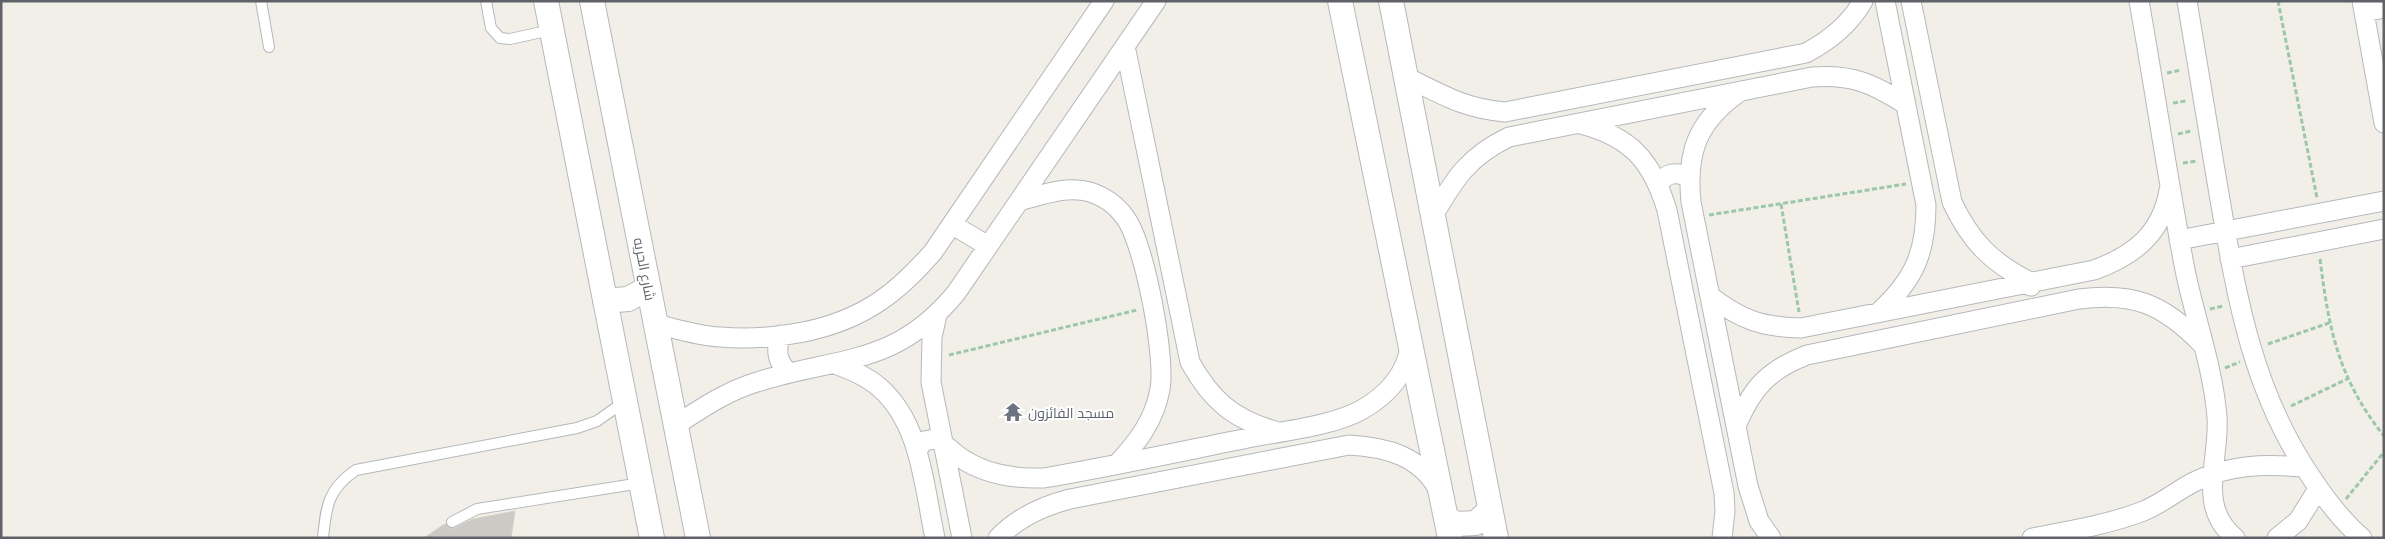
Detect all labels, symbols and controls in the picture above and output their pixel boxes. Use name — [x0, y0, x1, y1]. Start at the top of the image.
street label: شارع الحريه — [630, 236, 659, 302]
temple icon: مسجد الفائزون — [1002, 401, 1024, 423]
place label: مسجد الفائزون — [1028, 404, 1114, 421]

